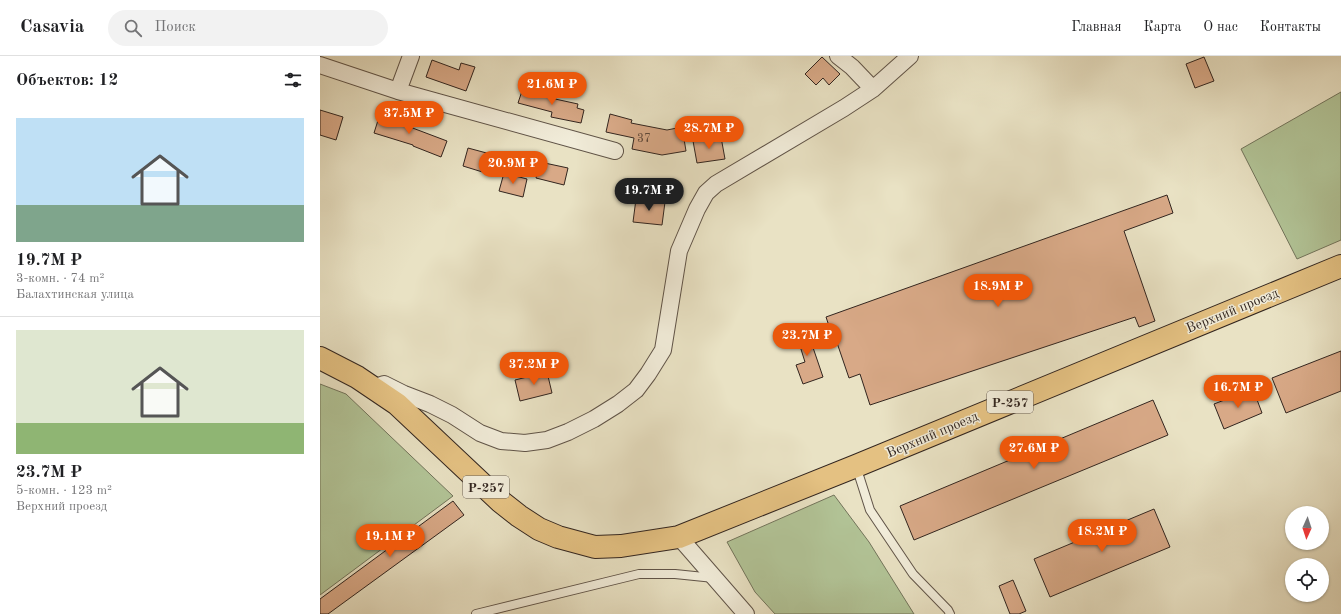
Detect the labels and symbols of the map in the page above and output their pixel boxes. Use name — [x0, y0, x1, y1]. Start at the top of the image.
pin: 21.6M ₽ — [515, 72, 589, 106]
pin: 37.5M ₽ — [372, 101, 446, 135]
pin: 28.7M ₽ — [672, 116, 746, 150]
house number: 37 — [637, 133, 651, 145]
pin: 20.9M ₽ — [476, 151, 550, 185]
pin: 19.7M ₽ — [612, 178, 686, 212]
pin: 18.9M ₽ — [961, 274, 1035, 308]
street label: Верхний проезд — [1184, 286, 1281, 336]
pin: 23.7M ₽ — [770, 323, 844, 357]
pin: 37.2M ₽ — [497, 352, 571, 386]
pin: 16.7M ₽ — [1201, 375, 1275, 409]
road number: Р-257 — [987, 391, 1033, 413]
street label: Верхний проезд — [884, 409, 980, 461]
pin: 27.6M ₽ — [997, 436, 1071, 470]
road number: Р-257 — [463, 476, 509, 498]
north arrow — [1285, 506, 1329, 550]
pin: 18.2M ₽ — [1065, 519, 1139, 553]
pin: 19.1M ₽ — [353, 524, 427, 558]

